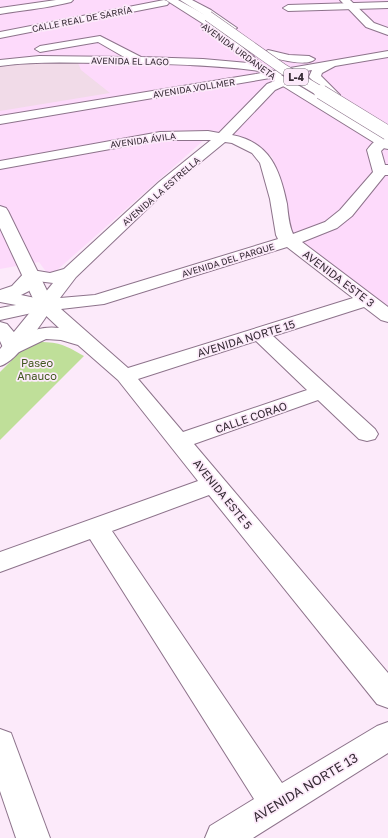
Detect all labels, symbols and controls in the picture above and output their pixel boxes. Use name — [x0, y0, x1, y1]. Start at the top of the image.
street label: CALLE REAL DE SARRÍA — [31, 4, 133, 34]
street label: AVENIDA URDANETA — [200, 20, 278, 82]
street label: AVENIDA EL LAGO — [91, 55, 169, 67]
road number: L-4 — [284, 69, 308, 85]
street label: AVENIDA VOLLMER — [152, 76, 236, 100]
street label: AVENIDA ÁVILA — [109, 130, 177, 150]
street label: AVENIDA LA ESTRELLA — [120, 154, 202, 228]
street label: AVENIDA DEL PARQUE — [180, 241, 276, 279]
street label: AVENIDA ESTE 3 — [301, 247, 377, 309]
street label: AVENIDA NORTE 15 — [195, 317, 297, 359]
park label: Paseo Anauco — [17, 356, 57, 382]
street label: CALLE CORAO — [213, 399, 289, 435]
street label: AVENIDA ESTE 5 — [191, 456, 255, 532]
street label: AVENIDA NORTE 13 — [249, 749, 361, 825]

